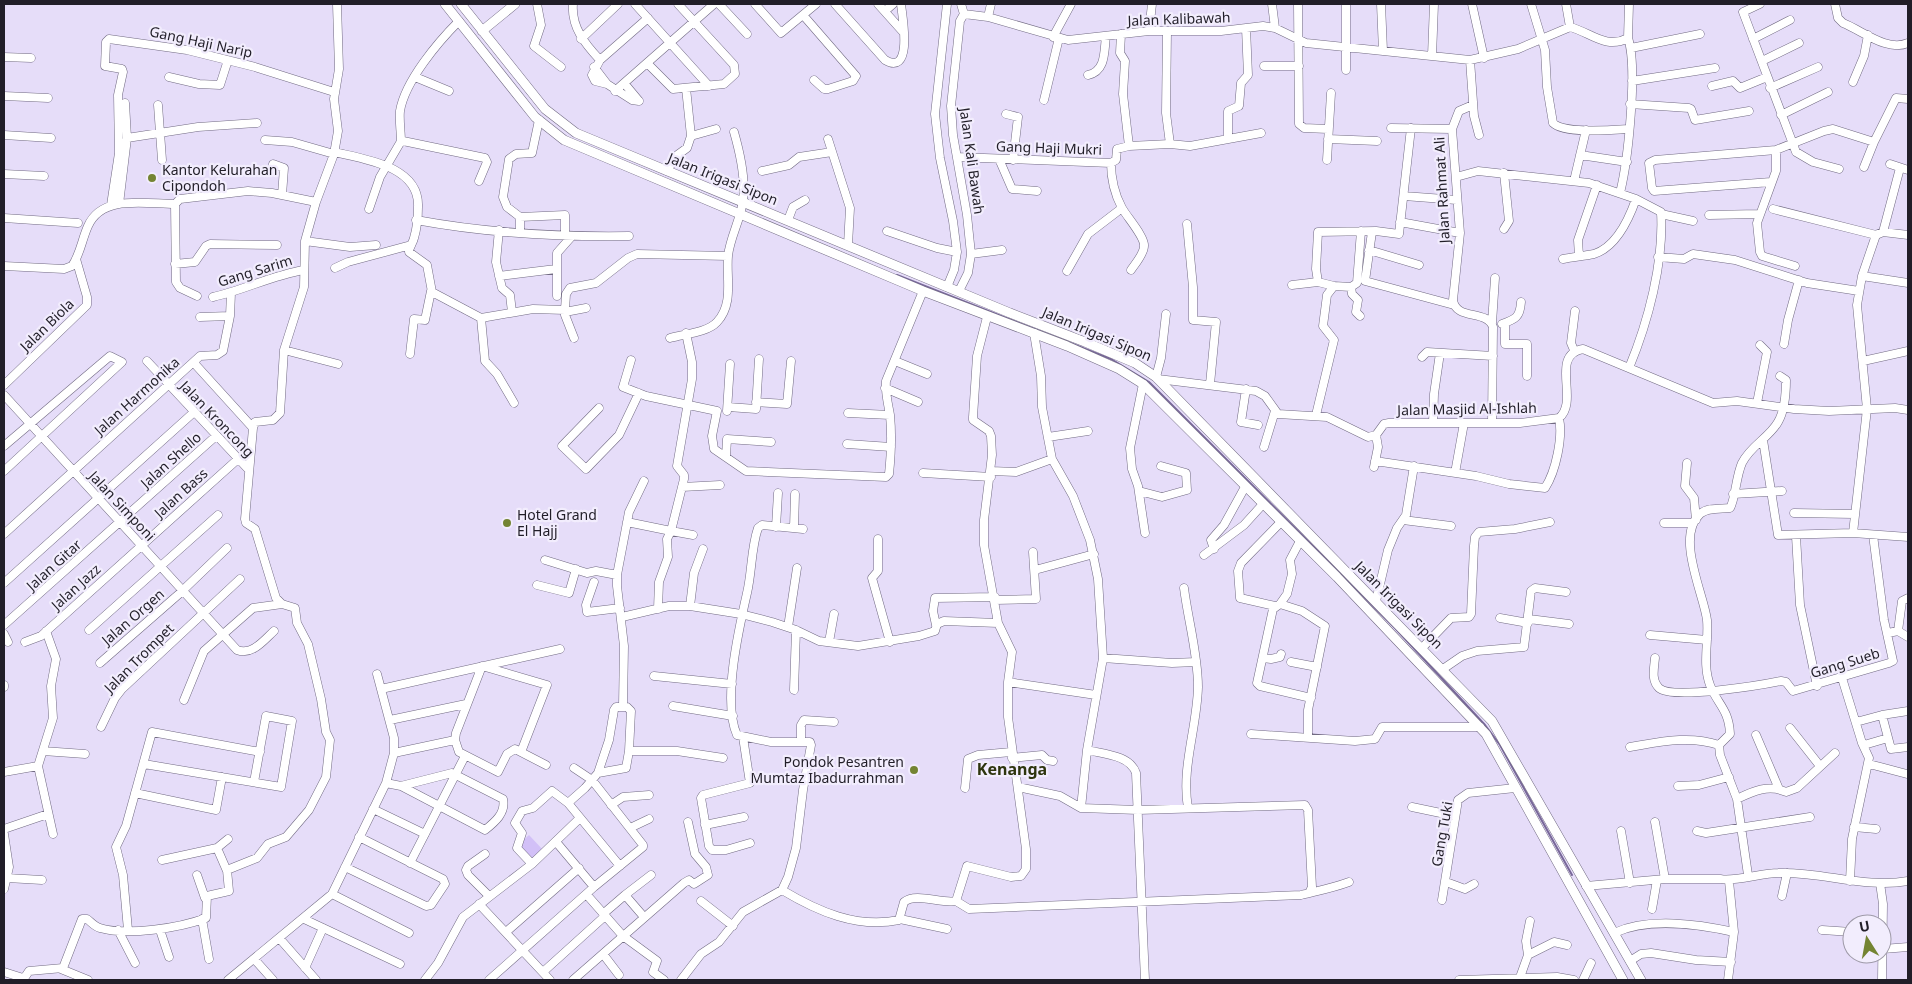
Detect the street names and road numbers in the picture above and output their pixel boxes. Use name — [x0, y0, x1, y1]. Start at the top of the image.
street label: Jalan Kalibawah — [1125, 7, 1231, 30]
street label: Gang Haji Narip — [148, 21, 254, 62]
street label: Jalan Kali Bawah — [955, 105, 989, 215]
street label: Gang Haji Mukri — [996, 136, 1102, 159]
street label: Jalan Rahmat Ali — [1429, 136, 1454, 246]
street label: Jalan Irigasi Sipon — [664, 147, 781, 209]
street label: Gang Sarim — [215, 250, 294, 291]
street label: Jalan Biola — [14, 294, 78, 357]
street label: Jalan Irigasi Sipon — [1038, 301, 1155, 365]
street label: Jalan Harmonika — [88, 352, 183, 440]
street label: Jalan Kroncong — [175, 375, 259, 461]
street label: Jalan Masjid Al-Ishlah — [1395, 398, 1537, 419]
street label: Jalan Shello — [135, 427, 205, 493]
street label: Jalan Bass — [148, 463, 212, 523]
street label: Jalan Simponi — [84, 465, 160, 545]
street label: Jalan Gitar — [21, 535, 85, 596]
street label: Jalan Irigasi Sipon — [1350, 555, 1447, 653]
street label: Jalan Jazz — [45, 559, 105, 615]
street label: Jalan Orgen — [96, 584, 168, 650]
street label: Jalan Trompet — [98, 619, 178, 698]
street label: Gang Sueb — [1808, 643, 1882, 682]
street label: Gang Tuki — [1426, 800, 1457, 868]

